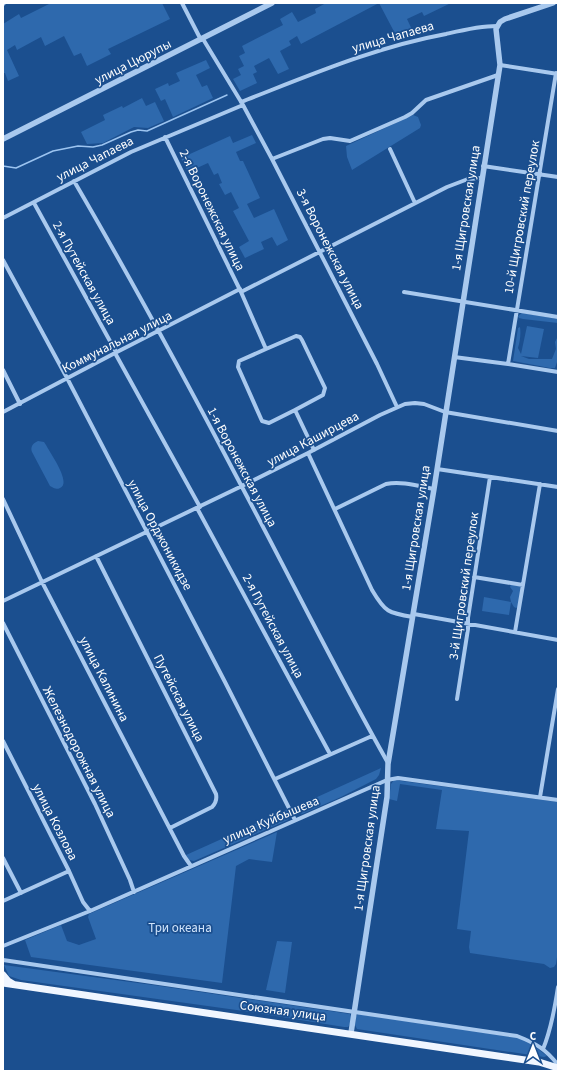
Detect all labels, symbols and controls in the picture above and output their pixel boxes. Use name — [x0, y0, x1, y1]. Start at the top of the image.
street label: улица Чапаева — [350, 17, 436, 57]
street label: улица Цюрупы — [92, 35, 174, 89]
street label: улица Чапаева — [53, 132, 137, 186]
street label: 10-й Щигровский переулок — [500, 138, 544, 295]
street label: 1-я Щигровская улица — [447, 144, 485, 272]
street label: 2-я Воронежская улица — [175, 146, 249, 274]
street label: 3-я Воронежская улица — [292, 186, 368, 312]
street label: 2-я Путейская улица — [48, 218, 120, 328]
street label: Коммунальная улица — [59, 306, 175, 378]
street label: 1-я Воронежская улица — [203, 404, 281, 530]
street label: улица Каширцева — [264, 407, 362, 471]
street label: 1-я Щигровская улица — [397, 464, 435, 592]
street label: улица Орджоникидзе — [123, 476, 197, 594]
street label: 3-й Щигровский переулок — [445, 510, 483, 661]
street label: 2-я Путейская улица — [238, 571, 308, 681]
street label: улица Калинина — [75, 633, 133, 725]
street label: Путейская улица — [149, 651, 209, 745]
street label: Железнодорожная улица — [38, 683, 120, 821]
street label: улица Козлова — [28, 781, 82, 863]
street label: 1-я Щигровская улица — [349, 784, 385, 912]
street label: улица Куйбышева — [220, 792, 322, 848]
park label: Три океана — [148, 919, 212, 937]
street label: Союзная улица — [239, 996, 327, 1026]
north arrow — [513, 1026, 553, 1066]
text: С — [530, 1029, 537, 1044]

